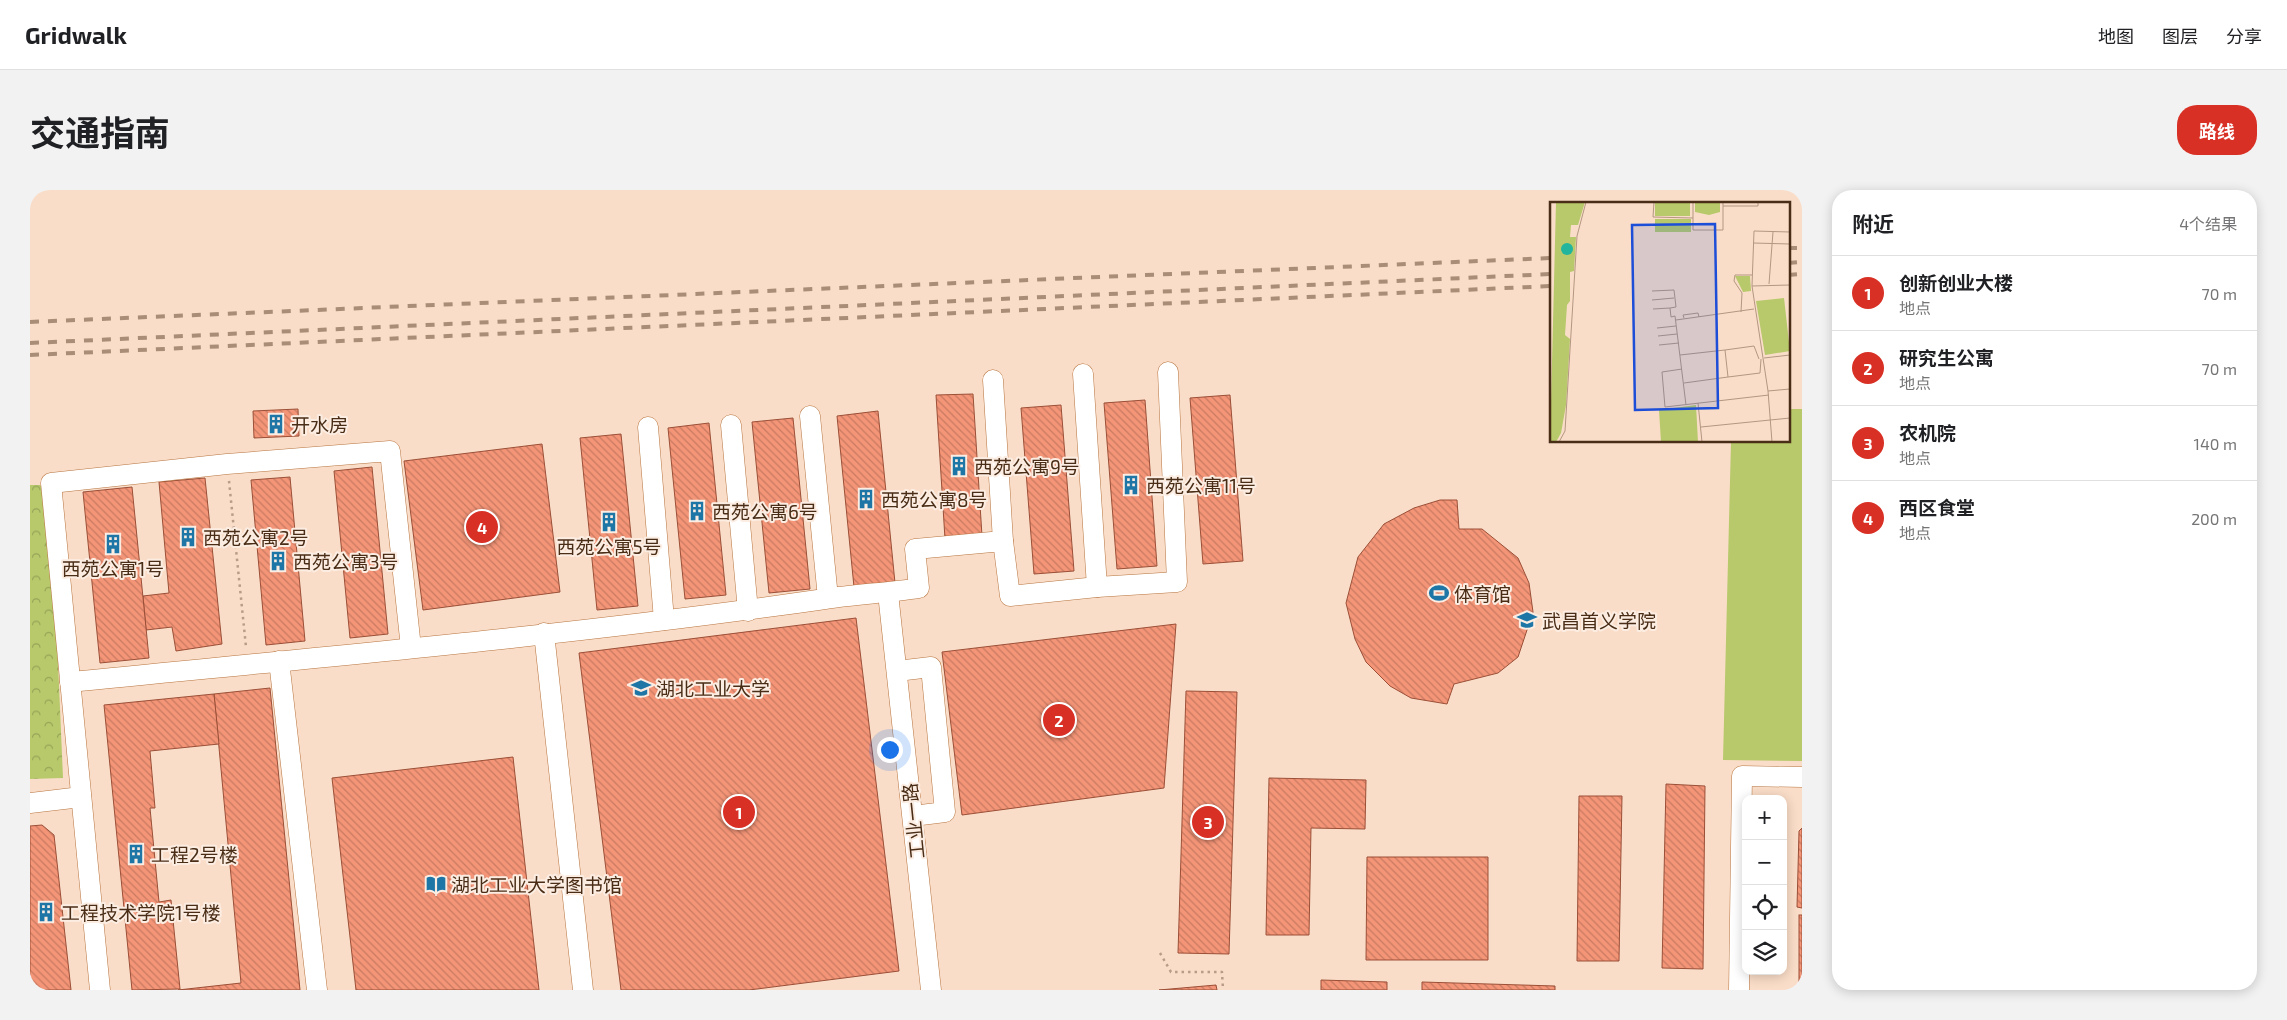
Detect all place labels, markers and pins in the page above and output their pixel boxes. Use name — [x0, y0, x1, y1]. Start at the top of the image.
building icon: 开水房 — [265, 413, 287, 435]
place label: 开水房 — [291, 413, 348, 436]
building icon: 西苑公寓9号 — [948, 455, 970, 477]
place label: 西苑公寓9号 — [974, 455, 1080, 478]
building icon: 西苑公寓11号 — [1120, 474, 1142, 496]
place label: 西苑公寓11号 — [1146, 474, 1256, 497]
building icon: 西苑公寓8号 — [855, 488, 877, 510]
place label: 西苑公寓8号 — [881, 488, 988, 511]
building icon: 西苑公寓6号 — [686, 500, 708, 522]
place label: 西苑公寓6号 — [712, 500, 818, 523]
pin: 4 — [466, 508, 498, 546]
building icon: 西苑公寓5号 — [598, 511, 620, 533]
building icon: 西苑公寓2号 — [177, 526, 199, 548]
place label: 西苑公寓2号 — [203, 526, 309, 549]
building icon: 西苑公寓1号 — [102, 533, 124, 555]
place label: 西苑公寓5号 — [556, 535, 662, 558]
building icon: 西苑公寓3号 — [267, 550, 289, 572]
place label: 西苑公寓3号 — [293, 550, 399, 573]
place label: 西苑公寓1号 — [62, 557, 164, 580]
sports icon: 体育馆 — [1428, 582, 1450, 604]
place label: 体育馆 — [1454, 582, 1511, 605]
school or university icon: 武昌首义学院 — [1516, 609, 1538, 631]
place label: 武昌首义学院 — [1542, 609, 1656, 632]
school or university icon: 湖北工业大学 — [630, 677, 652, 699]
place label: 湖北工业大学 — [656, 677, 770, 700]
pin: 2 — [1043, 701, 1075, 739]
pin: 1 — [723, 793, 755, 831]
pin: 3 — [1192, 803, 1224, 841]
building icon: 工程2号楼 — [125, 843, 147, 865]
place label: 工程2号楼 — [151, 843, 238, 866]
library icon: 湖北工业大学图书馆 — [425, 873, 447, 895]
place label: 湖北工业大学图书馆 — [451, 873, 622, 896]
building icon: 工程技术学院1号楼 — [35, 901, 57, 923]
place label: 工程技术学院1号楼 — [61, 901, 221, 924]

